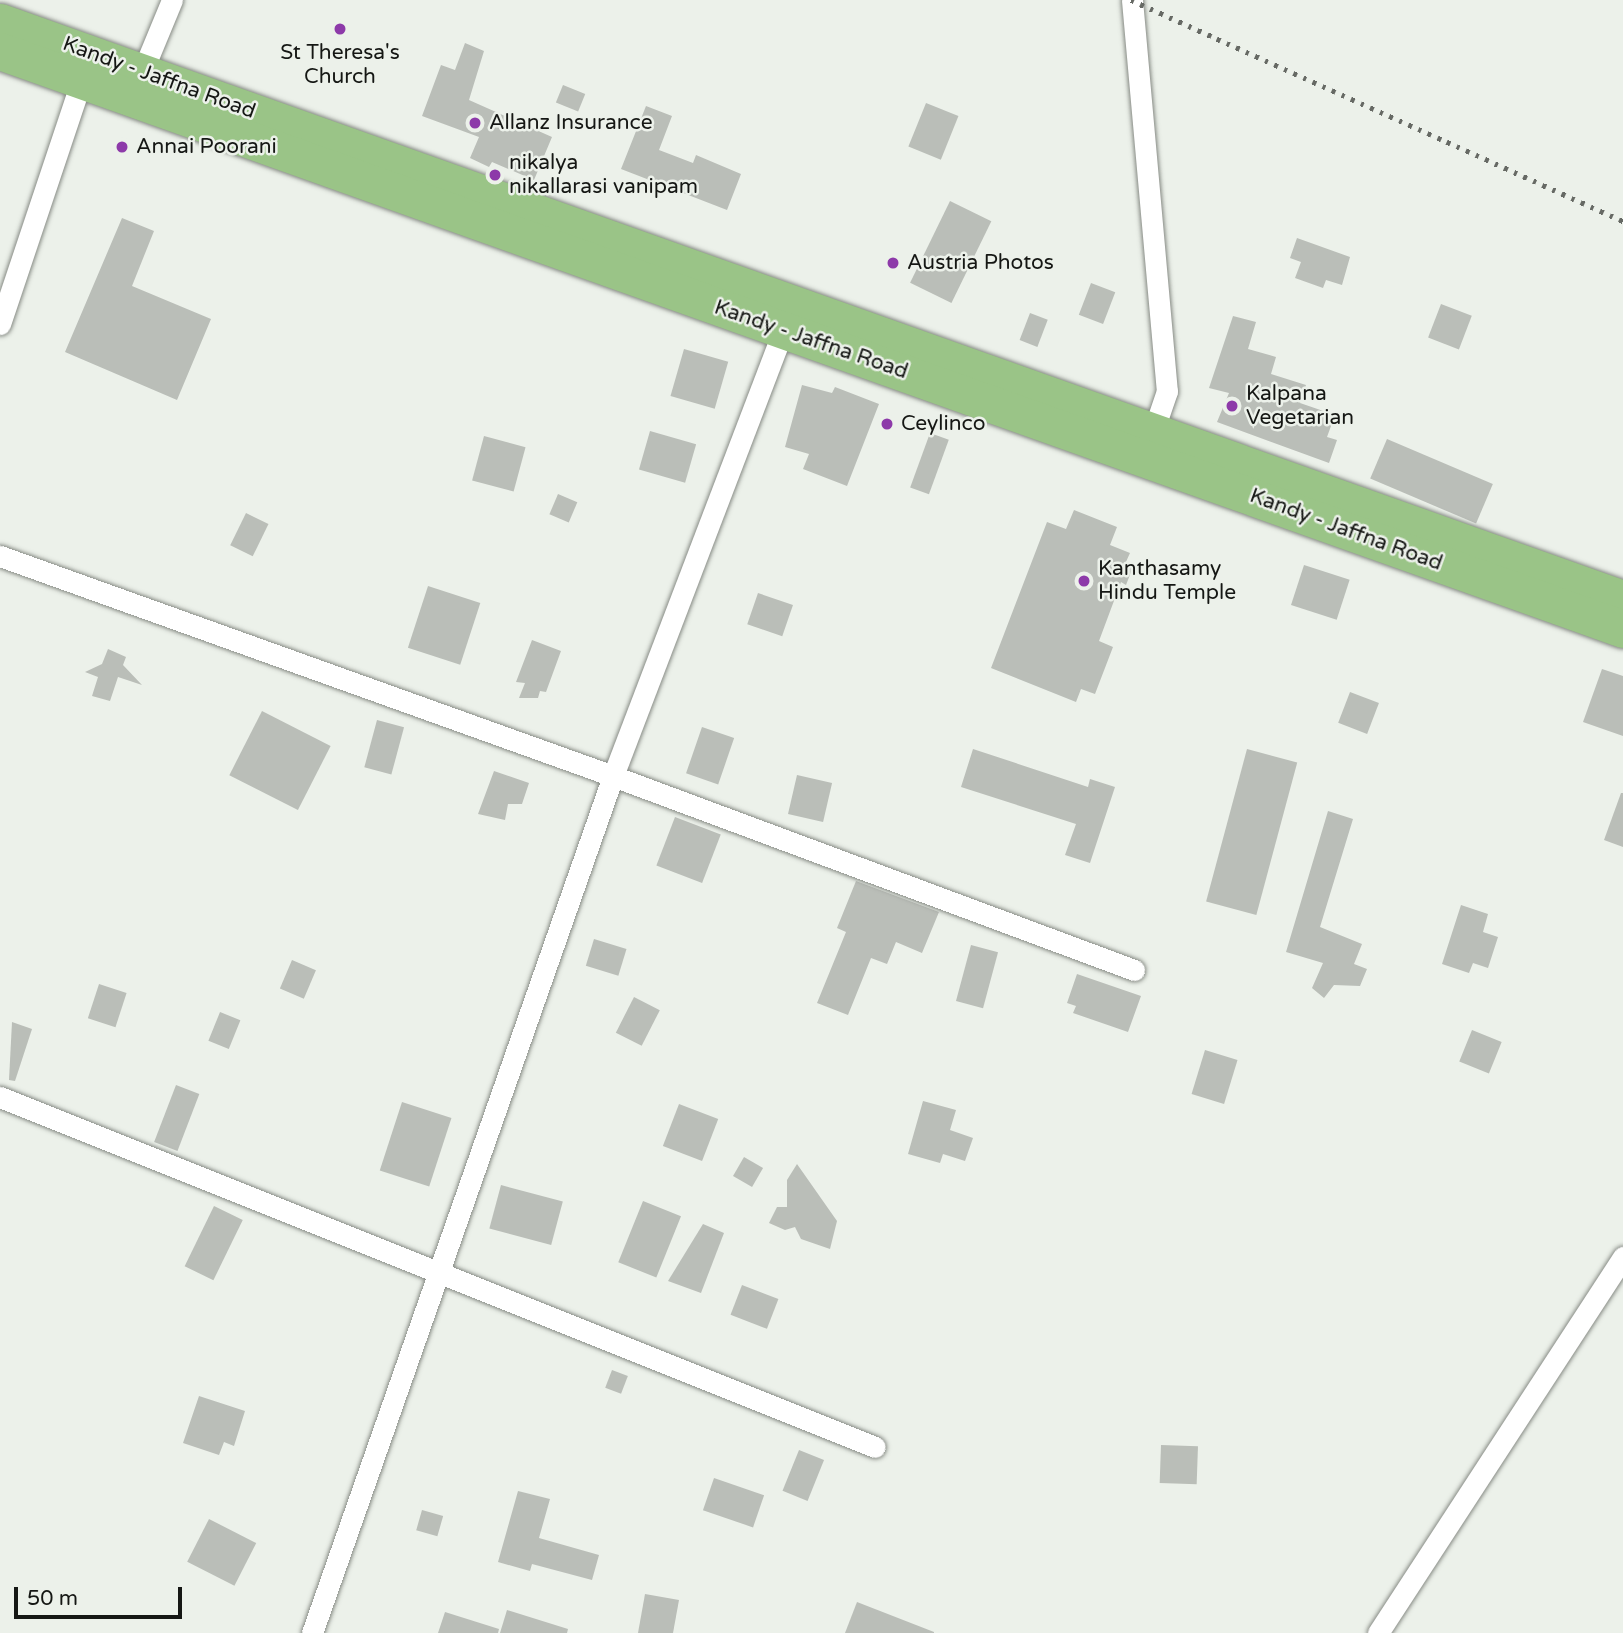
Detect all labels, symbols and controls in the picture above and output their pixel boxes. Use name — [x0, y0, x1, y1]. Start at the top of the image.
marker: St Theresa's Church — [332, 21, 348, 37]
street label: Kandy - Jaffna Road — [59, 31, 259, 125]
place label: St Theresa's Church — [280, 40, 400, 90]
place label: Allanz Insurance — [489, 110, 653, 136]
marker: Allanz Insurance — [467, 115, 483, 131]
place label: Annai Poorani — [136, 134, 277, 160]
marker: Annai Poorani — [114, 139, 130, 155]
place label: nikalya nikallarasi vanipam — [509, 150, 698, 200]
marker: nikalya nikallarasi vanipam — [487, 167, 503, 183]
place label: Austria Photos — [907, 250, 1054, 276]
marker: Austria Photos — [885, 255, 901, 271]
street label: Kandy - Jaffna Road — [711, 295, 911, 385]
place label: Kalpana Vegetarian — [1246, 381, 1354, 431]
marker: Kalpana Vegetarian — [1224, 398, 1240, 414]
place label: Ceylinco — [901, 411, 985, 437]
marker: Ceylinco — [879, 416, 895, 432]
street label: Kandy - Jaffna Road — [1246, 483, 1446, 577]
place label: Kanthasamy Hindu Temple — [1098, 556, 1236, 606]
marker: Kanthasamy Hindu Temple — [1076, 573, 1092, 589]
scale bar — [18, 1574, 186, 1618]
text: 50 m — [27, 1586, 78, 1611]

